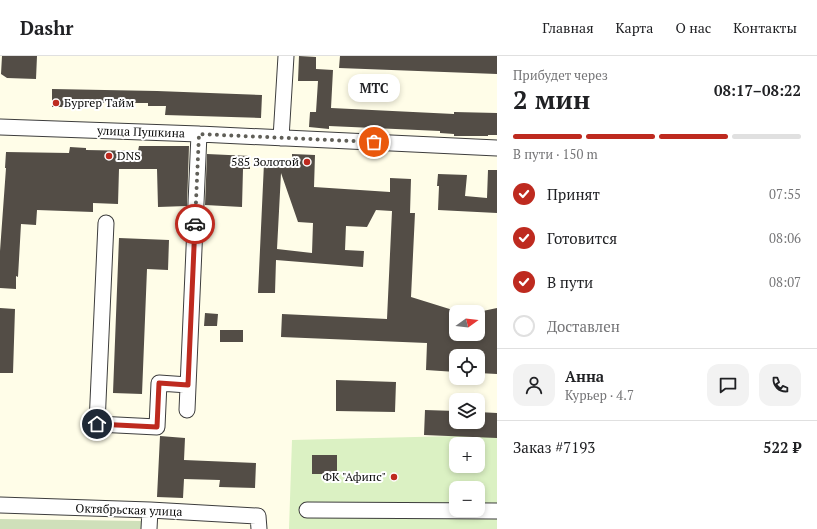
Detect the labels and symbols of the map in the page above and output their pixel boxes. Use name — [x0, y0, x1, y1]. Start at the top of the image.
callout: МТС — [348, 74, 400, 102]
place label: Бургер Тайм — [64, 95, 134, 110]
marker: Бургер Тайм — [51, 98, 61, 108]
street label: улица Пушкина — [96, 122, 185, 141]
pin — [357, 125, 391, 159]
place label: DNS — [117, 148, 141, 163]
marker: DNS — [104, 151, 114, 161]
place label: 585 Золотой — [231, 154, 299, 169]
marker: 585 Золотой — [302, 157, 312, 167]
courier — [175, 204, 215, 244]
north arrow — [449, 305, 485, 341]
pin — [80, 407, 114, 441]
place label: ФК "Афипс" — [322, 469, 386, 484]
marker: ФК "Афипс" — [389, 472, 399, 482]
street label: Октябрьская улица — [75, 500, 183, 519]

